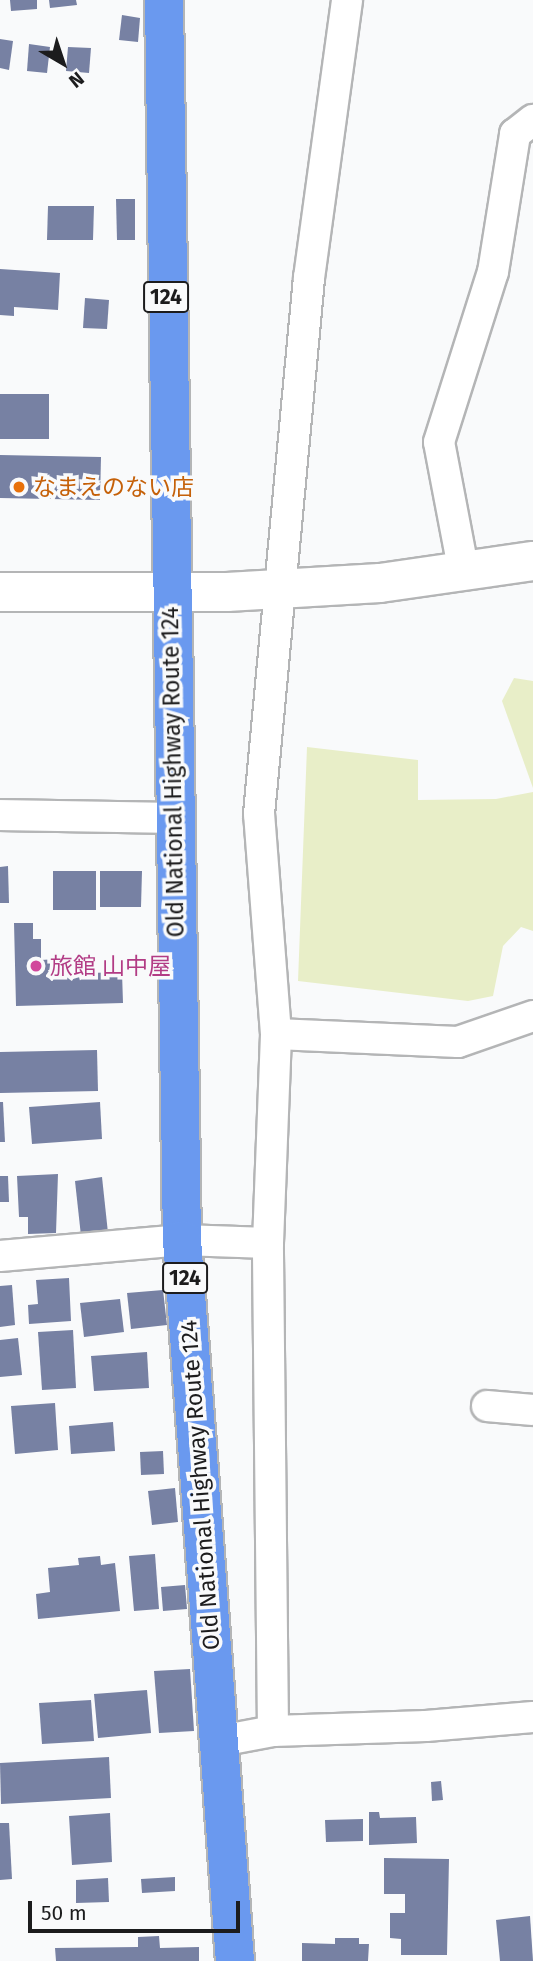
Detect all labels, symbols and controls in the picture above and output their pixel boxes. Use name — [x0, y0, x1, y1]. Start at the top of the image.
north arrow — [28, 28, 98, 98]
text: N — [64, 67, 89, 93]
road number: 124 — [142, 280, 190, 314]
place label: なまえのない店 — [33, 473, 194, 501]
marker: なまえのない店 — [11, 479, 27, 495]
street label: Old National Highway Route 124 — [156, 606, 190, 938]
place label: 旅館 山中屋 — [50, 952, 171, 980]
marker: 旅館 山中屋 — [28, 958, 44, 974]
road number: 124 — [160, 1260, 210, 1296]
street label: Old National Highway Route 124 — [175, 1319, 225, 1651]
scale bar — [32, 1888, 243, 1932]
text: 50 m — [41, 1900, 87, 1926]

